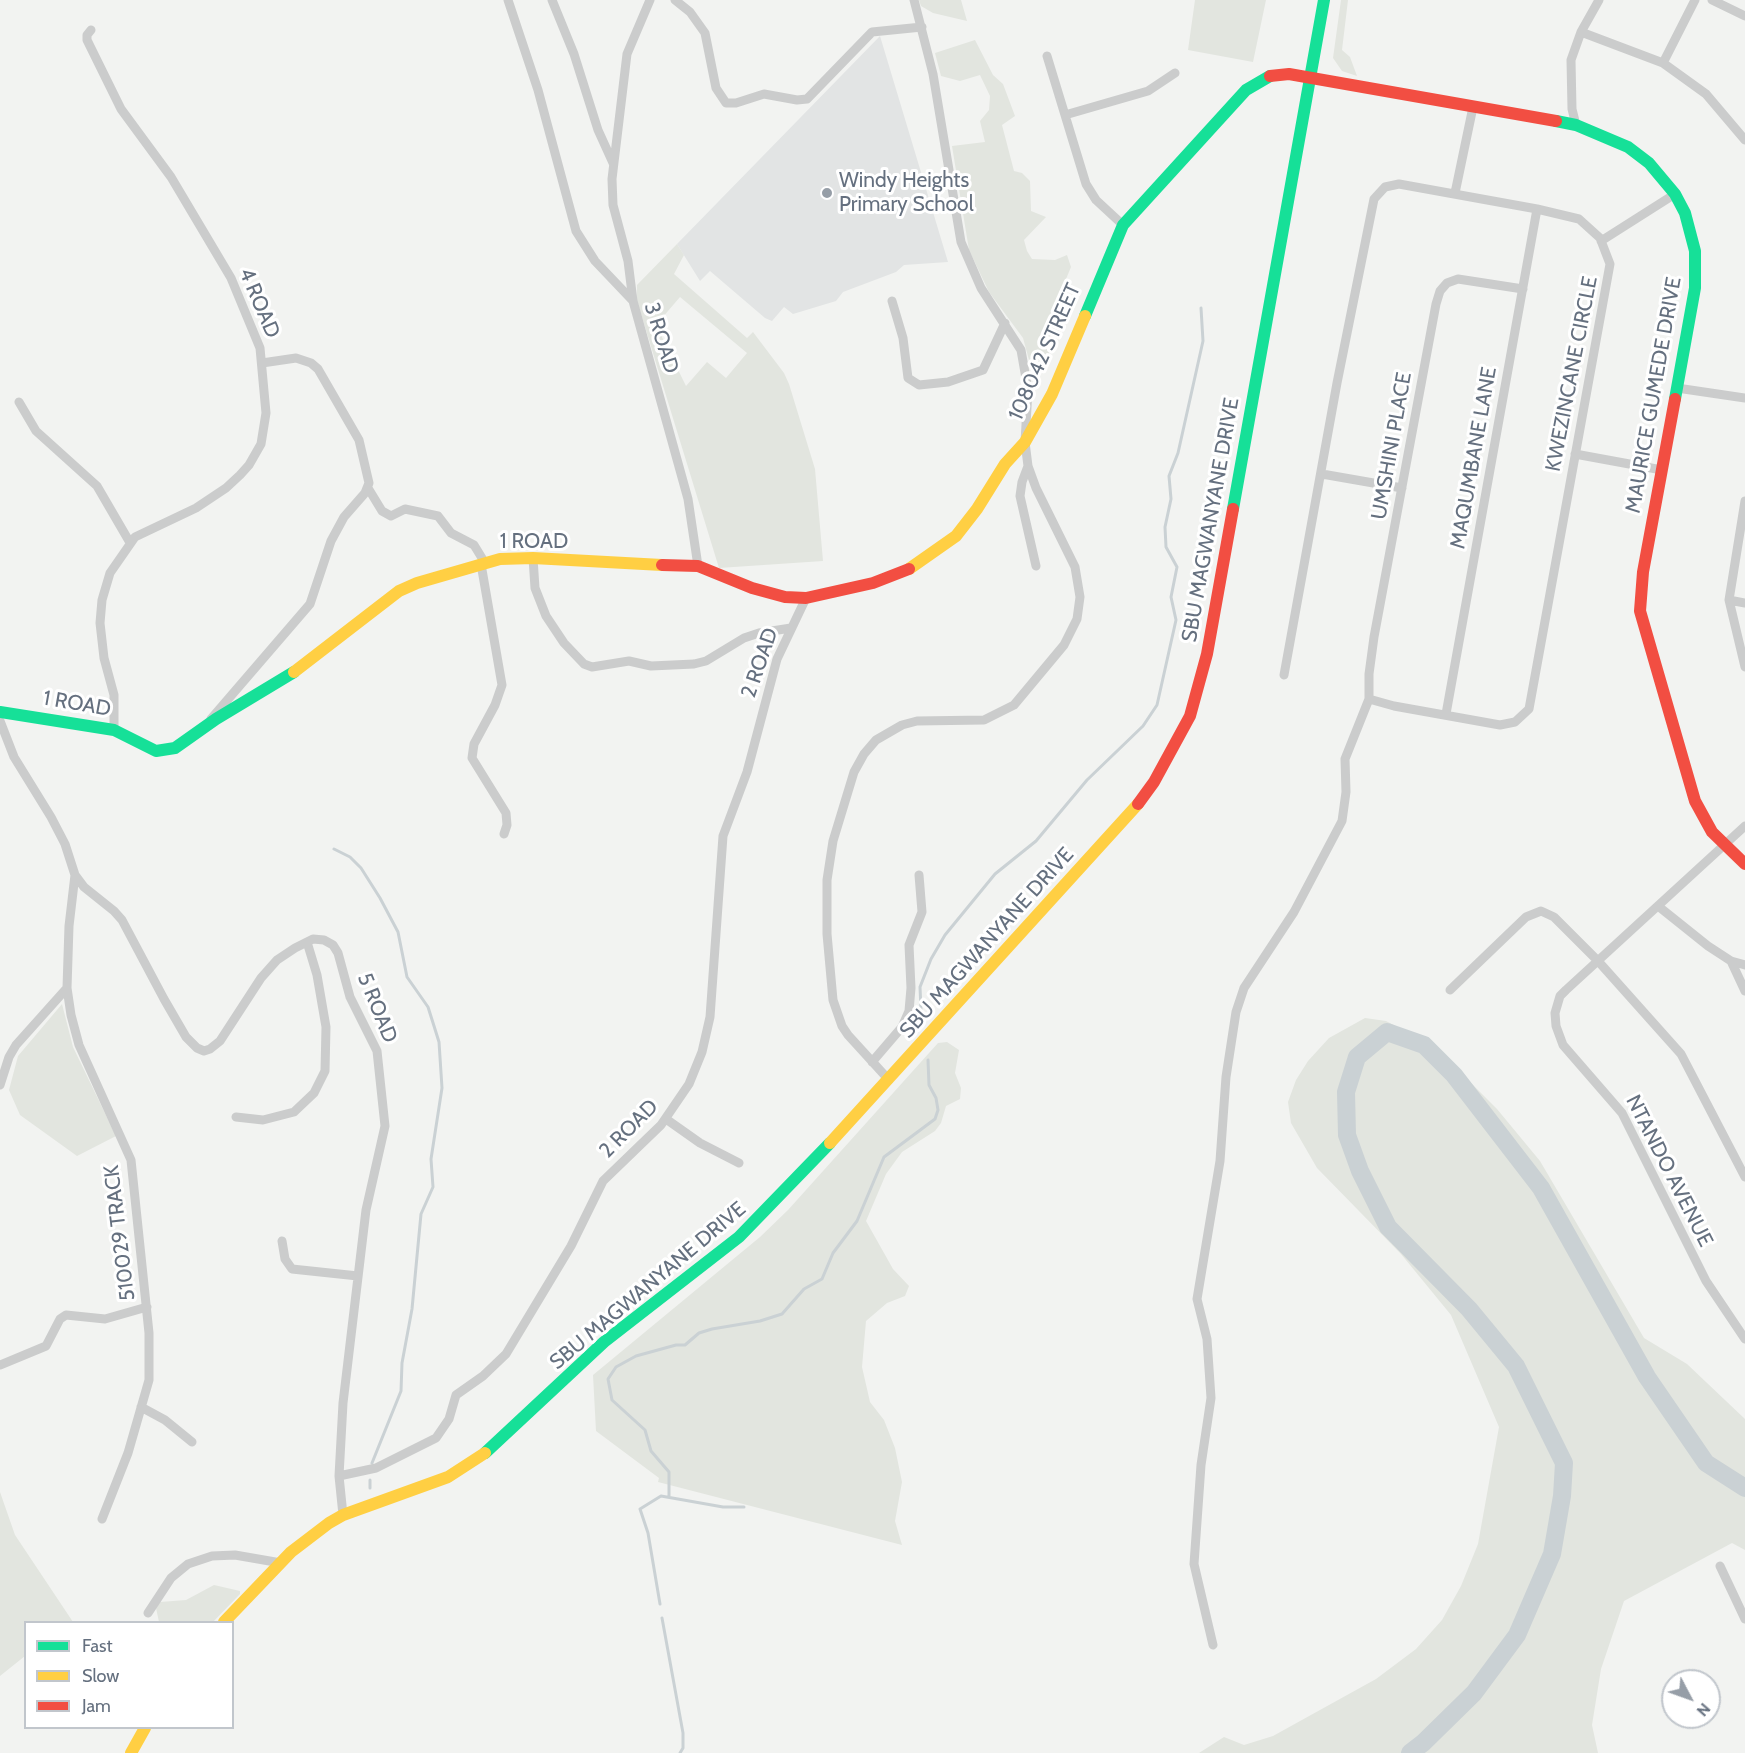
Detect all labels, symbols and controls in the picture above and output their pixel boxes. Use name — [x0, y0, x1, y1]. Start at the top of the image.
place label: Windy Heights Primary School — [839, 168, 974, 218]
marker: Windy Heights Primary School — [820, 186, 834, 200]
street label: 4 ROAD — [233, 264, 285, 342]
street label: KWEZINCANE CIRCLE — [1541, 274, 1603, 474]
street label: MAURICE GUMEDE DRIVE — [1621, 275, 1687, 515]
street label: 108042 STREET — [1004, 280, 1086, 424]
street label: 3 ROAD — [638, 299, 684, 377]
street label: MAQUMBANE LANE — [1446, 365, 1502, 551]
street label: UMSHINI PLACE — [1367, 370, 1417, 522]
street label: SBU MAGWANYANE DRIVE — [1177, 396, 1245, 644]
street label: 1 ROAD — [500, 529, 568, 555]
street label: 2 ROAD — [736, 625, 784, 701]
street label: 1 ROAD — [41, 686, 113, 722]
street label: SBU MAGWANYANE DRIVE — [895, 843, 1079, 1043]
street label: 5 ROAD — [352, 969, 402, 1047]
street label: NTANDO AVENUE — [1620, 1091, 1718, 1251]
street label: 2 ROAD — [594, 1094, 664, 1164]
street label: 510029 TRACK — [99, 1164, 141, 1302]
street label: SBU MAGWANYANE DRIVE — [545, 1197, 751, 1375]
legend — [24, 1621, 234, 1729]
text: Fast — [82, 1635, 113, 1657]
text: Slow — [82, 1665, 119, 1687]
north arrow — [1661, 1669, 1721, 1729]
text: Jam — [82, 1695, 111, 1717]
text: N — [1693, 1699, 1714, 1720]

